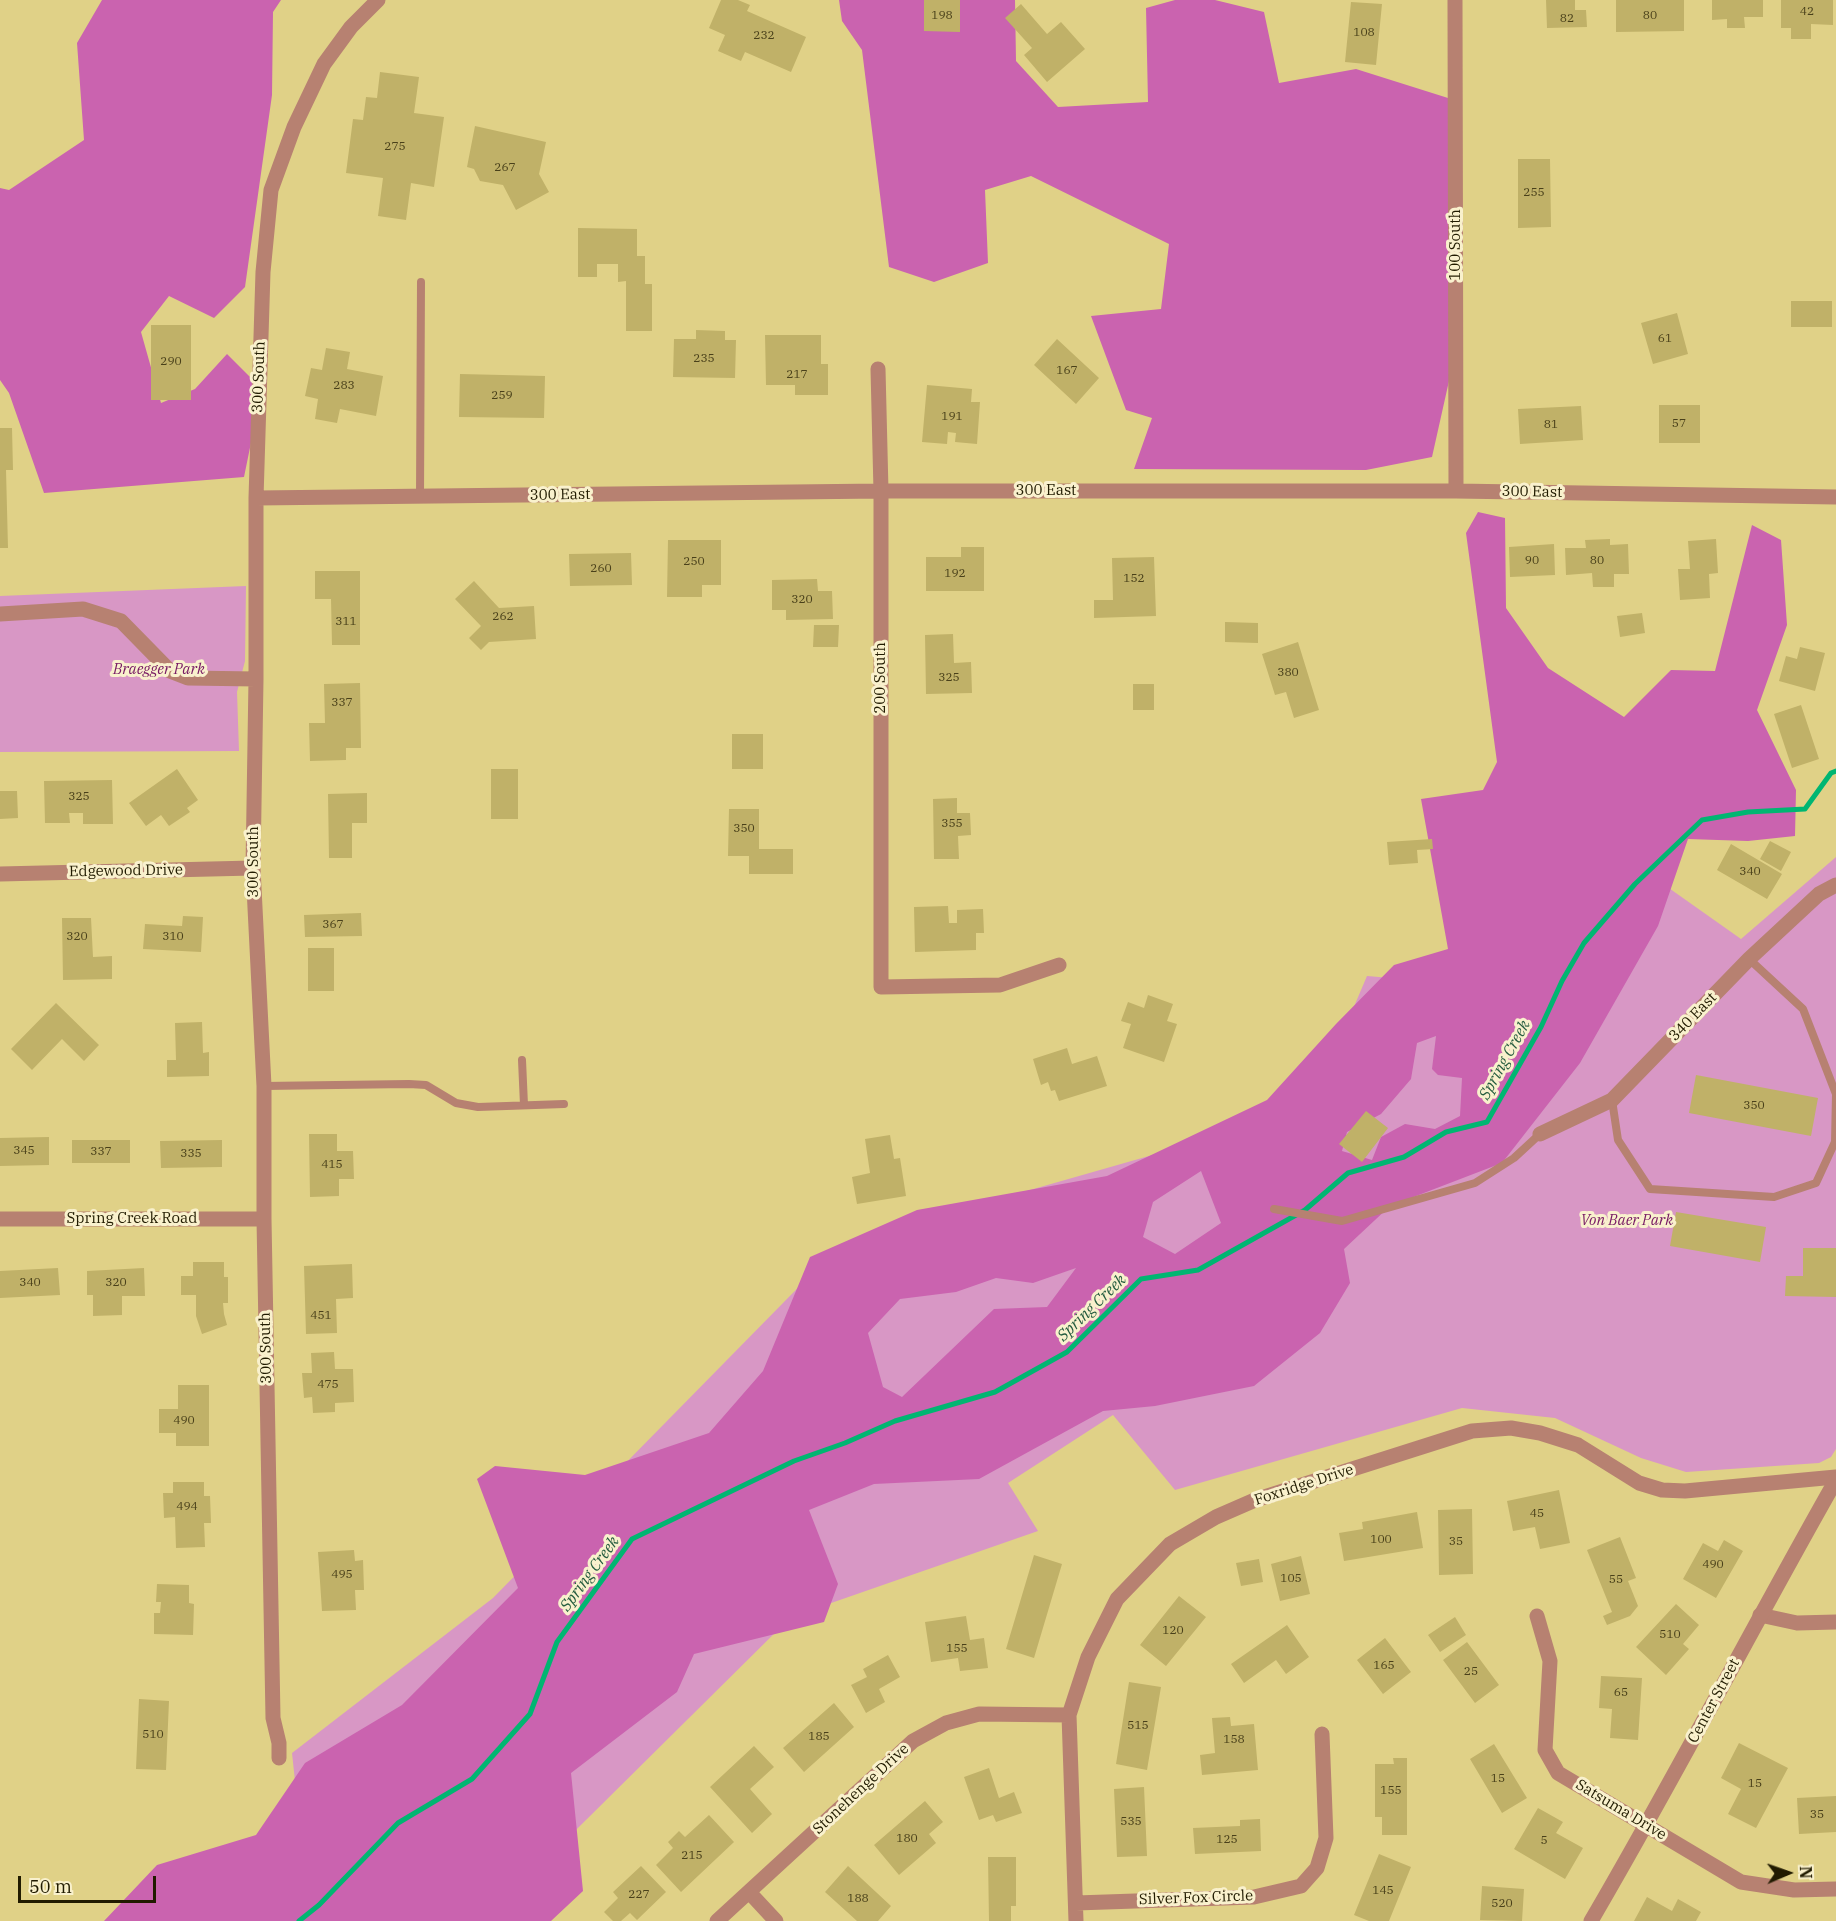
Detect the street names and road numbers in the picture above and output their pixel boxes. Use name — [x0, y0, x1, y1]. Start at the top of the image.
street label: 100 South — [1447, 209, 1465, 281]
street label: 300 South — [249, 341, 269, 413]
street label: 300 East — [1016, 482, 1076, 500]
street label: 300 East — [1501, 482, 1563, 502]
street label: 300 East — [529, 485, 591, 505]
street label: 200 South — [872, 642, 890, 714]
street label: 300 South — [245, 826, 263, 898]
street label: Edgewood Drive — [69, 861, 183, 881]
street label: 340 East — [1665, 989, 1721, 1045]
street label: Spring Creek Road — [67, 1210, 197, 1228]
street label: 300 South — [256, 1312, 276, 1384]
street label: Foxridge Drive — [1252, 1460, 1356, 1510]
street label: Center Street — [1684, 1656, 1744, 1746]
street label: Stonehenge Drive — [809, 1740, 913, 1838]
street label: Satsuma Drive — [1572, 1776, 1670, 1844]
street label: Silver Fox Circle — [1139, 1887, 1253, 1909]

